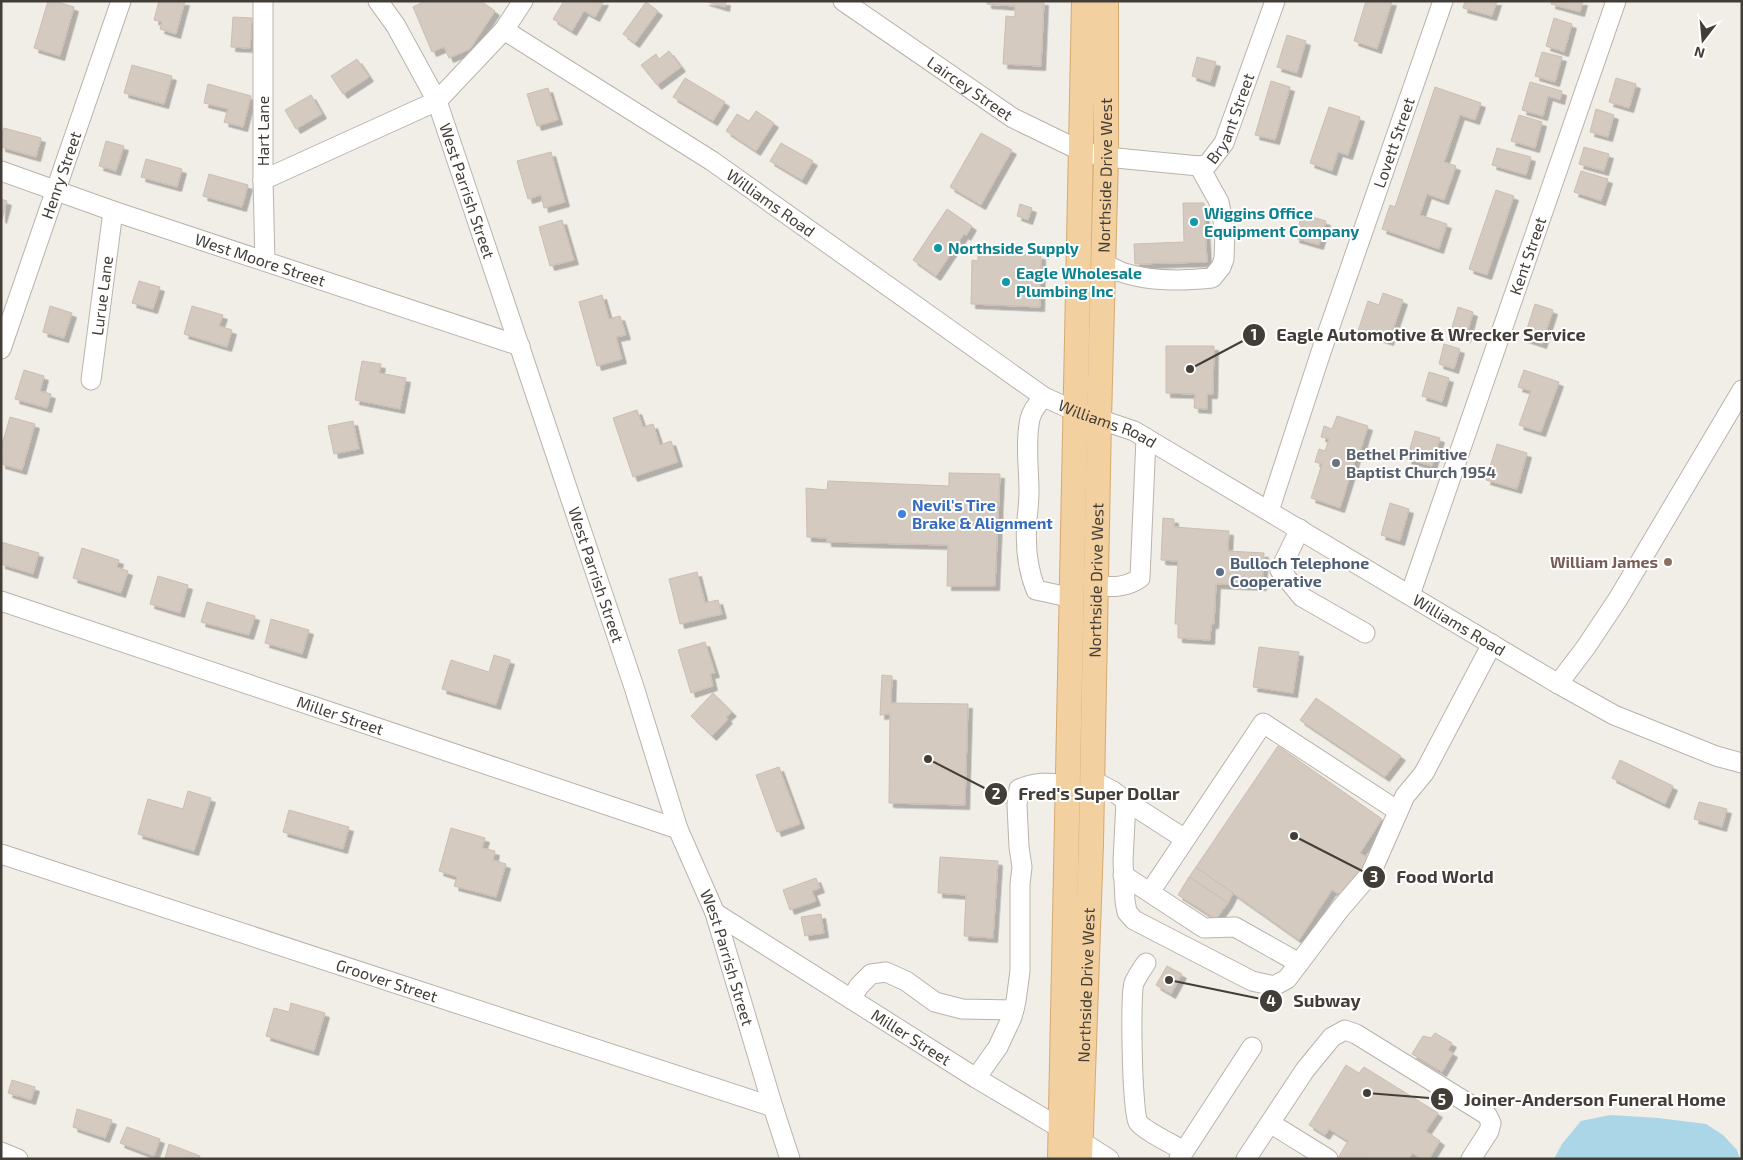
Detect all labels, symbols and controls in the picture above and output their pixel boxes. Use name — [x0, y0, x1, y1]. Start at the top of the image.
north arrow — [1678, 15, 1728, 65]
text: N — [1692, 43, 1706, 63]
street label: Laircey Street — [924, 52, 1017, 124]
street label: Bryant Street — [1202, 70, 1257, 167]
street label: Lovett Street — [1369, 95, 1418, 190]
street label: Hart Lane — [253, 96, 272, 166]
street label: Northside Drive West — [1093, 98, 1115, 253]
street label: West Parrish Street — [436, 120, 499, 261]
street label: Henry Street — [37, 129, 84, 221]
street label: Williams Road — [723, 165, 819, 240]
place label: Wiggins Office Equipment Company — [1204, 203, 1359, 241]
street label: Kent Street — [1505, 214, 1549, 297]
marker: Wiggins Office Equipment Company — [1188, 216, 1200, 228]
street label: West Moore Street — [193, 229, 328, 290]
place label: Northside Supply — [948, 238, 1079, 258]
marker: Northside Supply — [932, 242, 944, 254]
street label: Lurue Lane — [87, 255, 116, 337]
place label: Eagle Wholesale Plumbing Inc — [1016, 263, 1142, 300]
marker: Eagle Wholesale Plumbing Inc — [1000, 276, 1012, 288]
callout: Eagle Automotive & Wrecker Service — [1241, 319, 1597, 352]
text: Eagle Automotive & Wrecker Service — [1276, 323, 1586, 345]
text: 1 — [1251, 325, 1257, 343]
street label: Williams Road — [1056, 395, 1160, 451]
place label: Bethel Primitive Baptist Church 1954 — [1346, 444, 1496, 481]
marker: Bethel Primitive Baptist Church 1954 — [1330, 457, 1342, 469]
place label: Nevil's Tire Brake & Alignment — [912, 495, 1053, 532]
street label: Northside Drive West — [1084, 503, 1106, 658]
street label: West Parrish Street — [565, 504, 628, 645]
marker: Nevil's Tire Brake & Alignment — [896, 508, 908, 520]
place label: William James — [1550, 552, 1658, 571]
place label: Bulloch Telephone Cooperative — [1230, 553, 1369, 590]
marker: William James — [1662, 556, 1674, 568]
marker: Bulloch Telephone Cooperative — [1214, 566, 1226, 578]
street label: Williams Road — [1410, 590, 1509, 659]
street label: Miller Street — [295, 691, 386, 738]
callout: Fred's Super Dollar — [983, 778, 1190, 811]
text: Fred's Super Dollar — [1018, 782, 1180, 804]
text: 2 — [992, 784, 1001, 802]
callout: Food World — [1361, 860, 1504, 893]
text: Food World — [1396, 865, 1494, 887]
text: 3 — [1370, 867, 1378, 885]
street label: West Parrish Street — [697, 886, 758, 1028]
street label: Northside Drive West — [1073, 907, 1098, 1063]
street label: Groover Street — [334, 955, 440, 1005]
callout: Subway — [1258, 984, 1371, 1017]
text: Subway — [1293, 989, 1362, 1011]
text: 4 — [1266, 991, 1276, 1009]
street label: Miller Street — [868, 1004, 955, 1069]
callout: Joiner-Anderson Funeral Home — [1429, 1083, 1736, 1116]
text: Joiner-Anderson Funeral Home — [1464, 1088, 1726, 1110]
text: 5 — [1438, 1090, 1446, 1108]

